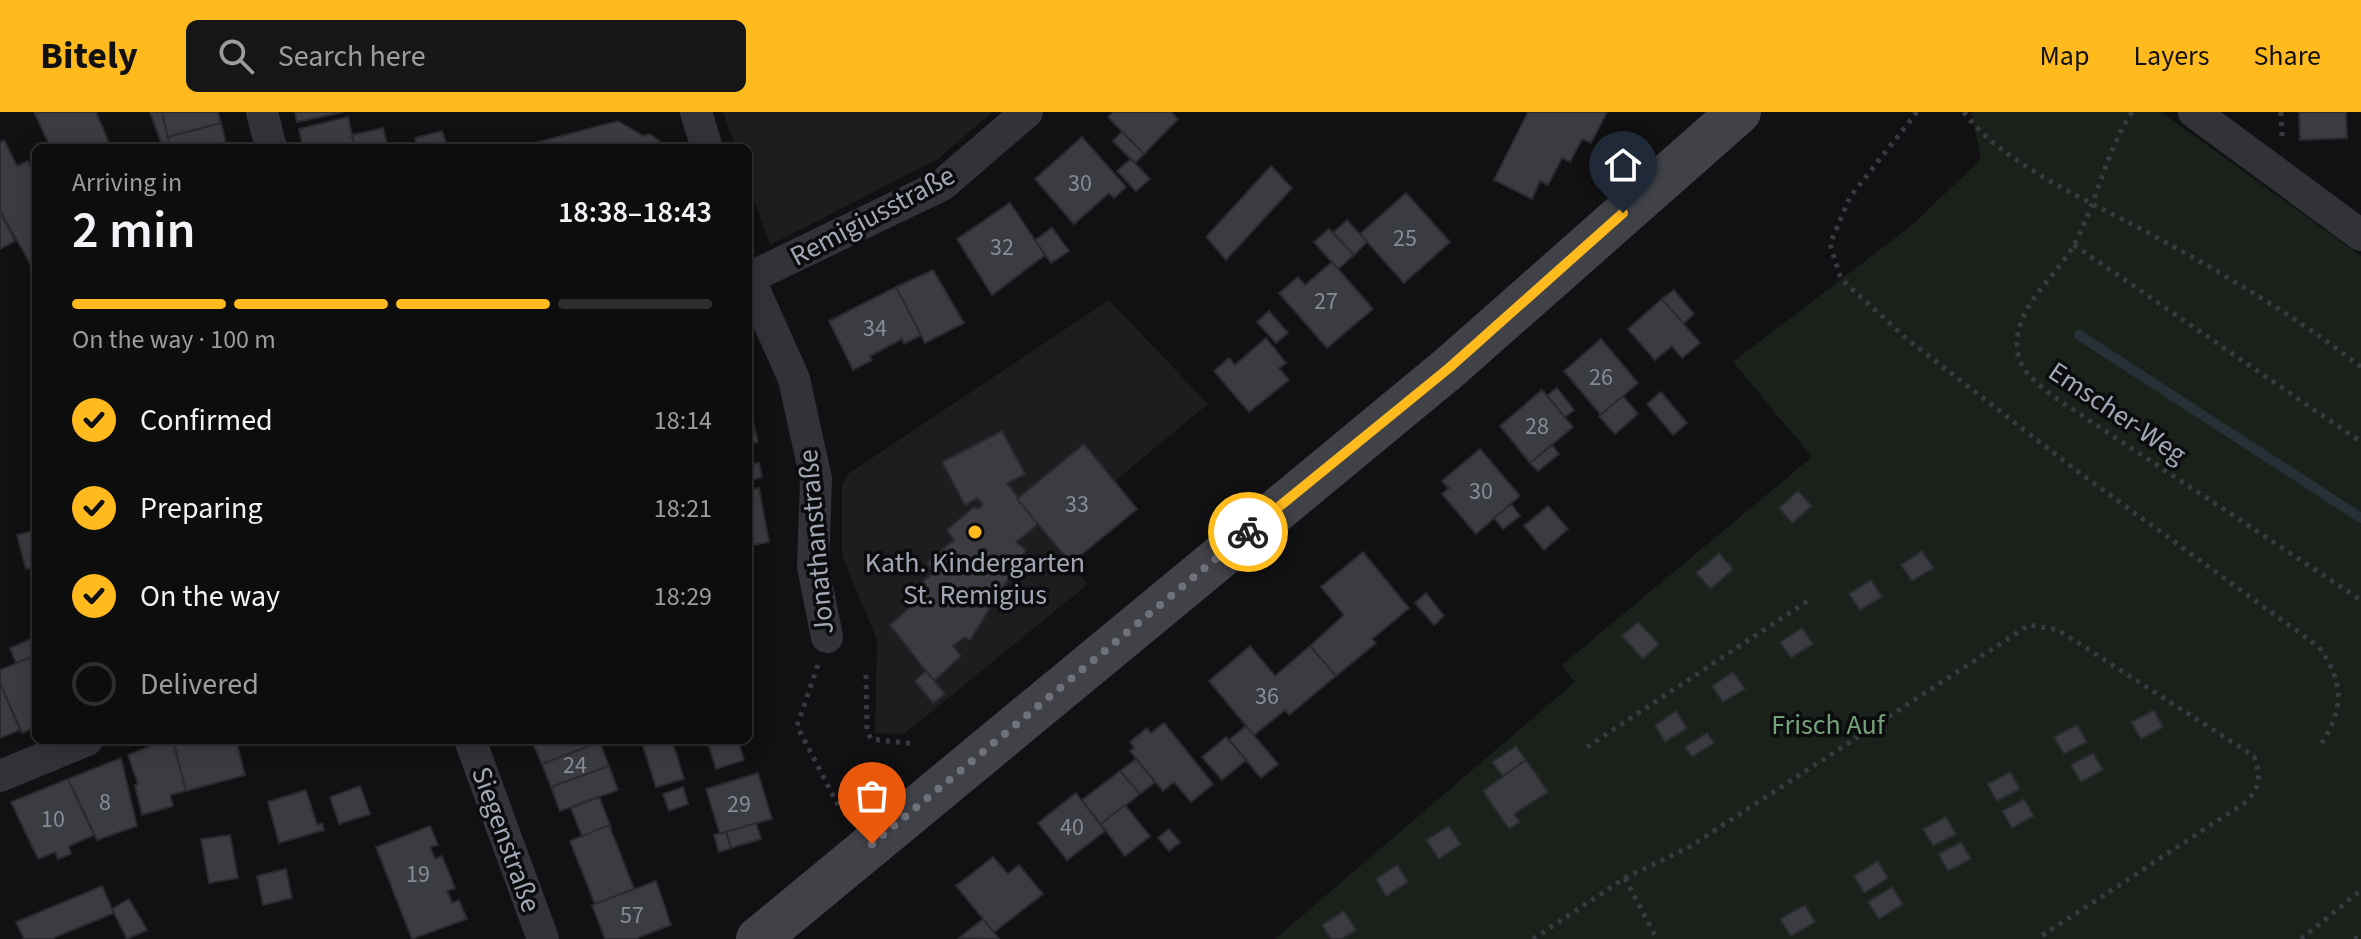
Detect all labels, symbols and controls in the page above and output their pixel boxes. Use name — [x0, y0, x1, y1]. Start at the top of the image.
search box — [186, 20, 746, 92]
text: Bitely — [40, 29, 138, 83]
icon: search — [214, 34, 258, 78]
text: Search here — [278, 35, 426, 78]
text: Map — [2039, 36, 2089, 76]
text: Layers — [2133, 36, 2209, 76]
text: Share — [2253, 36, 2321, 76]
pin — [1589, 131, 1657, 213]
icon: home — [1601, 143, 1645, 187]
street label: Remigiusstraße — [783, 156, 962, 276]
text: Arriving in — [72, 164, 182, 201]
house number: 30 — [1068, 166, 1092, 201]
text: 18:38–18:43 — [558, 191, 712, 234]
text: 2 min — [72, 194, 196, 268]
house number: 25 — [1393, 221, 1417, 256]
house number: 32 — [990, 230, 1014, 265]
house number: 27 — [1314, 284, 1338, 319]
house number: 34 — [863, 311, 887, 346]
text: On the way · 100 m — [72, 321, 276, 358]
street label: Emscher-Weg — [2040, 352, 2194, 474]
house number: 26 — [1589, 360, 1613, 395]
icon: check — [72, 398, 116, 442]
text: Confirmed — [140, 399, 273, 442]
text: 18:14 — [654, 402, 712, 439]
house number: 28 — [1525, 409, 1549, 444]
street label: Jonathanstraße — [788, 448, 844, 636]
house number: 30 — [1469, 474, 1493, 509]
icon: check — [72, 486, 116, 530]
text: Preparing — [140, 487, 263, 530]
house number: 33 — [1065, 487, 1089, 522]
text: 18:21 — [654, 490, 712, 527]
courier — [1208, 492, 1288, 572]
icon: bike — [1226, 510, 1270, 554]
marker: Kath. Kindergarten St. Remigius — [966, 523, 984, 541]
place label: Kath. Kindergarten St. Remigius — [865, 543, 1085, 615]
icon: check — [72, 574, 116, 618]
text: On the way — [140, 575, 280, 618]
text: 18:29 — [654, 578, 712, 615]
text: Delivered — [140, 663, 259, 706]
house number: 36 — [1255, 679, 1279, 714]
park label: Frisch Auf — [1771, 705, 1886, 745]
house number: 24 — [563, 748, 587, 783]
street label: Siegenstraße — [461, 761, 551, 918]
pin — [838, 762, 906, 844]
icon: bag — [850, 774, 894, 818]
house number: 8 — [99, 785, 111, 820]
house number: 29 — [727, 787, 751, 822]
house number: 10 — [41, 802, 65, 837]
house number: 40 — [1060, 810, 1084, 845]
house number: 19 — [406, 857, 430, 892]
house number: 57 — [620, 898, 644, 933]

